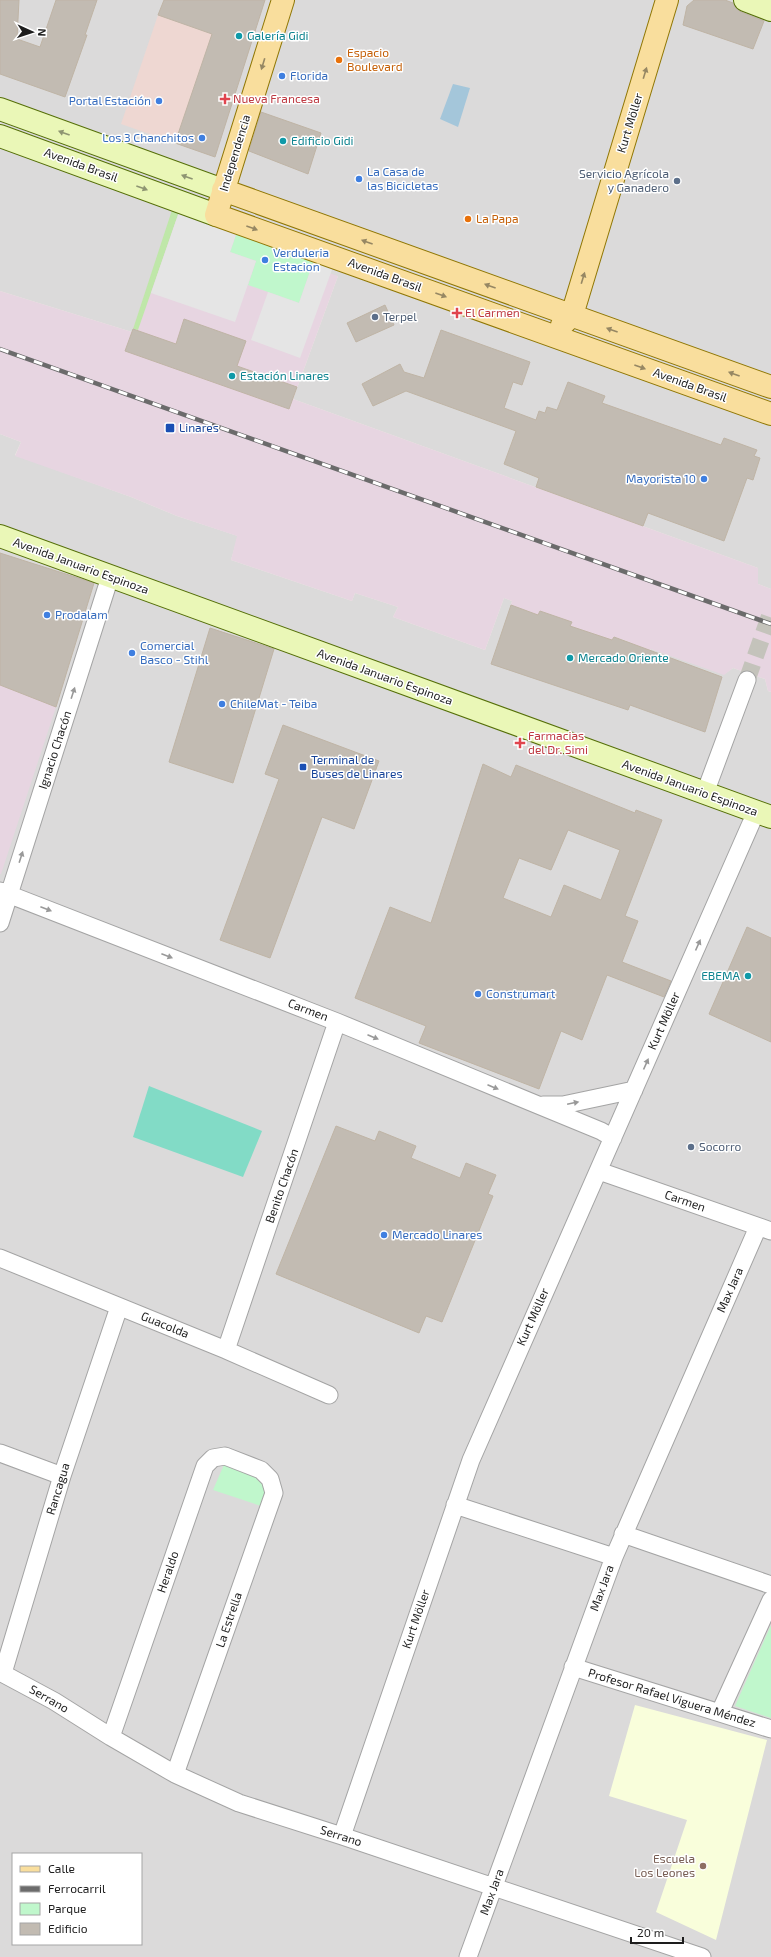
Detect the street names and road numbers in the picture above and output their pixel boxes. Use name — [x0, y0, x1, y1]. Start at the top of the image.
street label: Kurt Möller — [613, 91, 645, 154]
street label: Independencia — [216, 113, 252, 193]
street label: Avenida Brasil — [43, 144, 121, 184]
street label: Avenida Brasil — [347, 254, 425, 294]
street label: Avenida Brasil — [652, 364, 730, 404]
street label: Avenida Januario Espinoza — [12, 534, 151, 596]
street label: Avenida Januario Espinoza — [316, 645, 455, 707]
street label: Ignacio Chacón — [35, 709, 73, 791]
street label: Avenida Januario Espinoza — [621, 756, 760, 818]
street label: Kurt Möller — [644, 989, 682, 1052]
street label: Carmen — [286, 995, 331, 1023]
street label: Benito Chacón — [262, 1147, 300, 1225]
street label: Carmen — [663, 1187, 708, 1214]
street label: Max Jara — [713, 1265, 745, 1314]
street label: Kurt Möller — [513, 1285, 551, 1348]
street label: Guacolda — [139, 1308, 191, 1340]
street label: Rancagua — [43, 1461, 72, 1516]
street label: Heraldo — [153, 1549, 181, 1594]
street label: Max Jara — [586, 1563, 616, 1613]
street label: Kurt Möller — [398, 1587, 432, 1650]
street label: La Estrella — [212, 1590, 244, 1649]
street label: Profesor Rafael Viguera Méndez — [587, 1665, 758, 1729]
street label: Serrano — [27, 1681, 72, 1715]
street label: Serrano — [319, 1822, 364, 1848]
street label: Max Jara — [476, 1867, 506, 1917]

